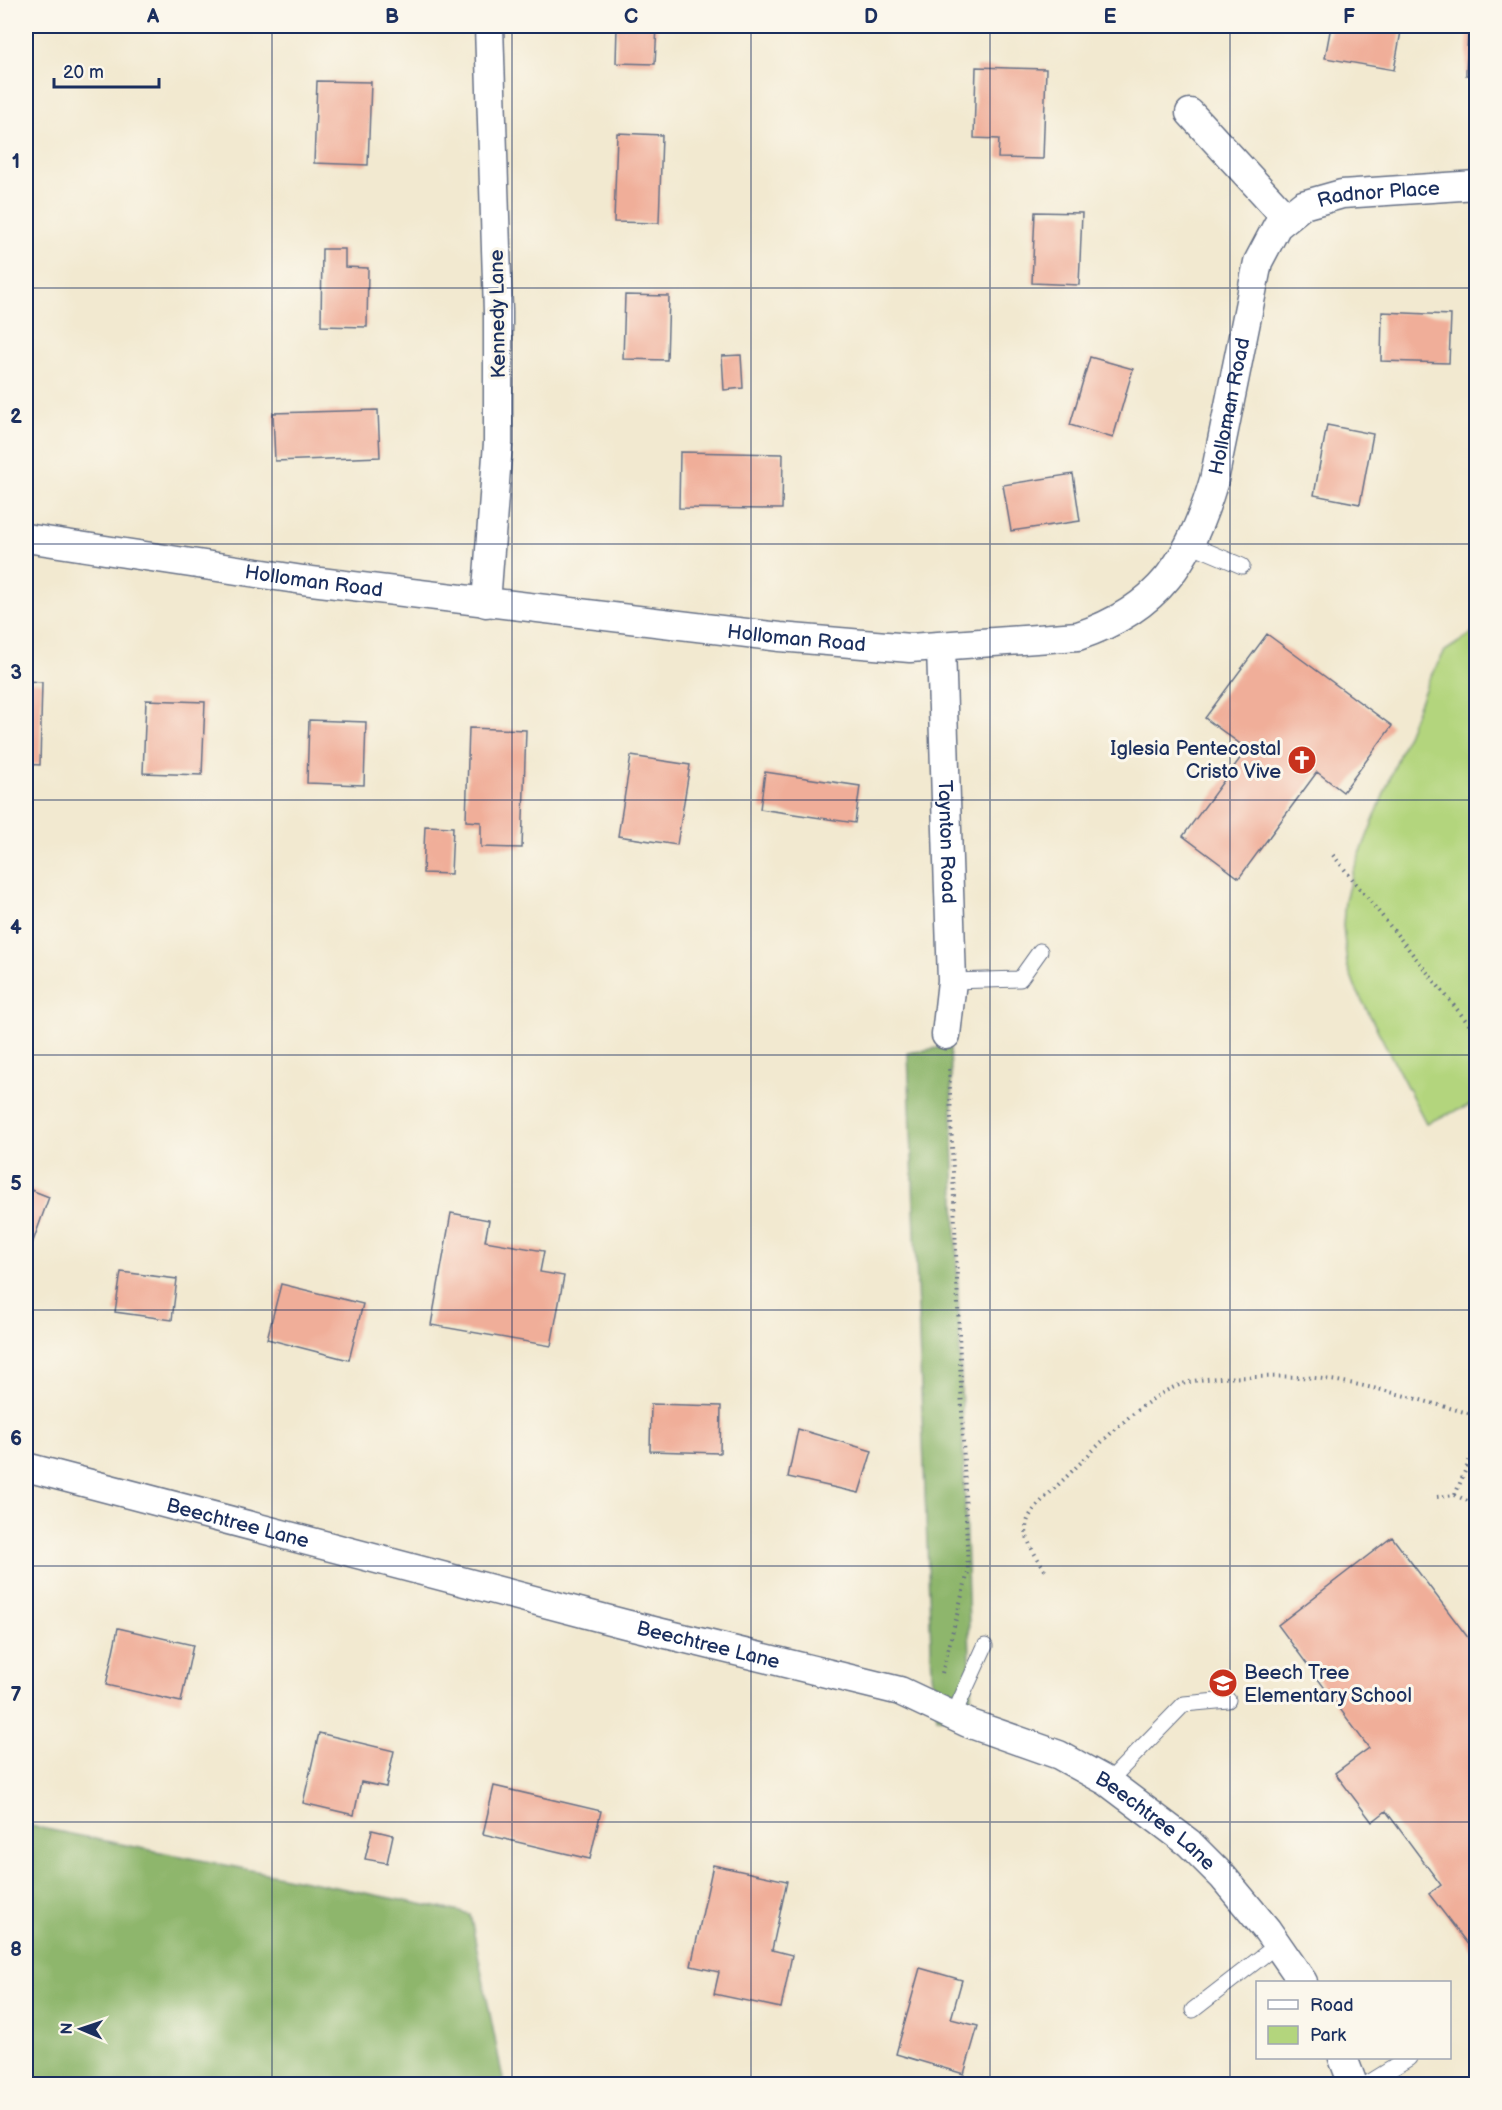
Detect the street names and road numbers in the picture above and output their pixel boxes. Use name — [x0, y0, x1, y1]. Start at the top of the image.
street label: Radnor Place — [1315, 176, 1441, 213]
street label: Kennedy Lane — [485, 249, 511, 379]
street label: Holloman Road — [1204, 336, 1255, 477]
street label: Holloman Road — [243, 560, 384, 602]
street label: Holloman Road — [726, 620, 867, 657]
street label: Taynton Road — [932, 780, 960, 904]
street label: Beechtree Lane — [164, 1493, 312, 1554]
street label: Beechtree Lane — [634, 1616, 782, 1674]
street label: Beechtree Lane — [1091, 1766, 1220, 1876]

